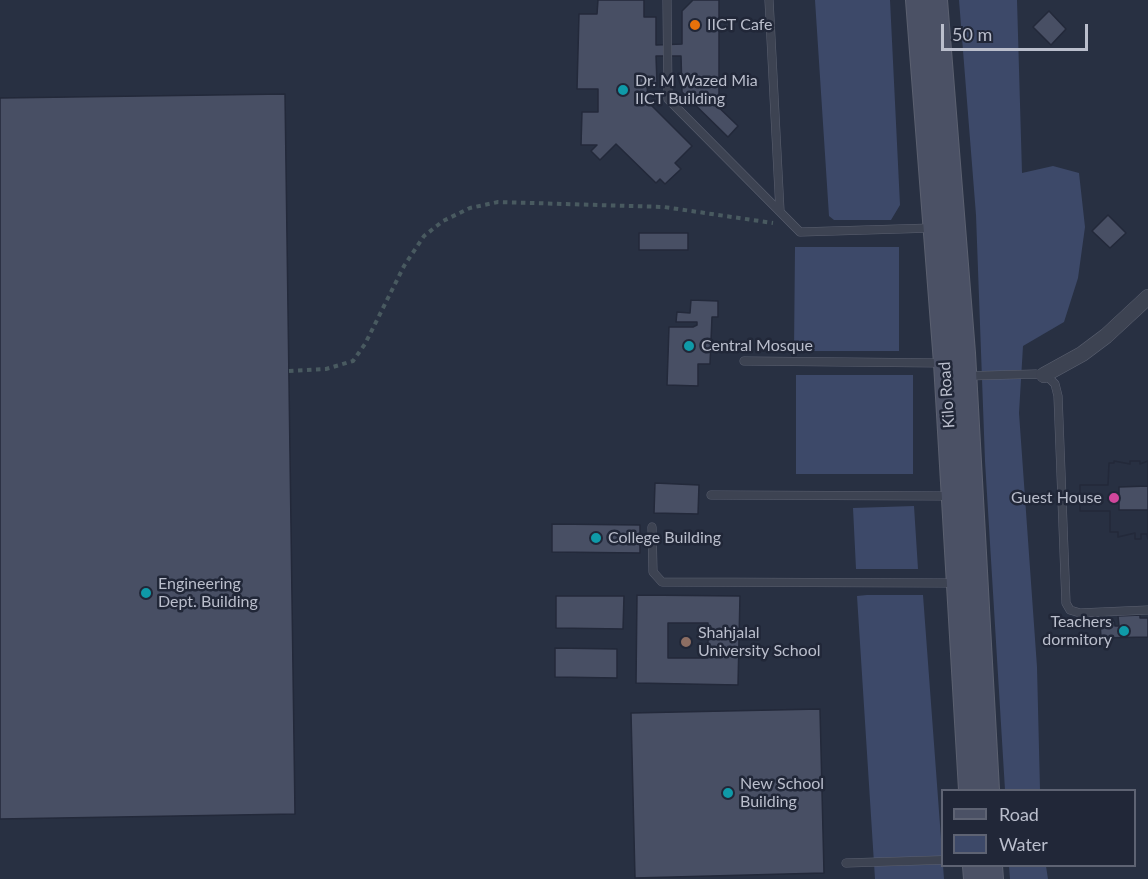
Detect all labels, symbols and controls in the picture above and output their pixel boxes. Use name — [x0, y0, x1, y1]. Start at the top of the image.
scale bar — [944, 12, 1091, 50]
place label: IICT Cafe — [707, 15, 773, 35]
marker: IICT Cafe — [688, 18, 702, 32]
text: 50 m — [952, 23, 992, 45]
place label: Dr. M Wazed Mia IICT Building — [635, 71, 758, 109]
marker: Dr. M Wazed Mia IICT Building — [616, 83, 630, 97]
place label: Central Mosque — [701, 336, 813, 356]
marker: Central Mosque — [682, 339, 696, 353]
street label: Kilo Road — [935, 361, 959, 429]
place label: Guest House — [1011, 488, 1102, 508]
marker: Guest House — [1107, 491, 1121, 505]
place label: College Building — [608, 528, 721, 548]
marker: College Building — [589, 531, 603, 545]
place label: Engineering Dept. Building — [158, 574, 258, 612]
marker: Engineering Dept. Building — [139, 586, 153, 600]
place label: Teachers dormitory — [1042, 612, 1112, 650]
place label: Shahjalal University School — [698, 623, 821, 661]
marker: Teachers dormitory — [1117, 624, 1131, 638]
marker: Shahjalal University School — [679, 635, 693, 649]
place label: New School Building — [740, 774, 824, 812]
marker: New School Building — [721, 786, 735, 800]
legend — [941, 789, 1136, 867]
text: Road — [999, 803, 1039, 825]
text: Water — [999, 833, 1048, 855]

